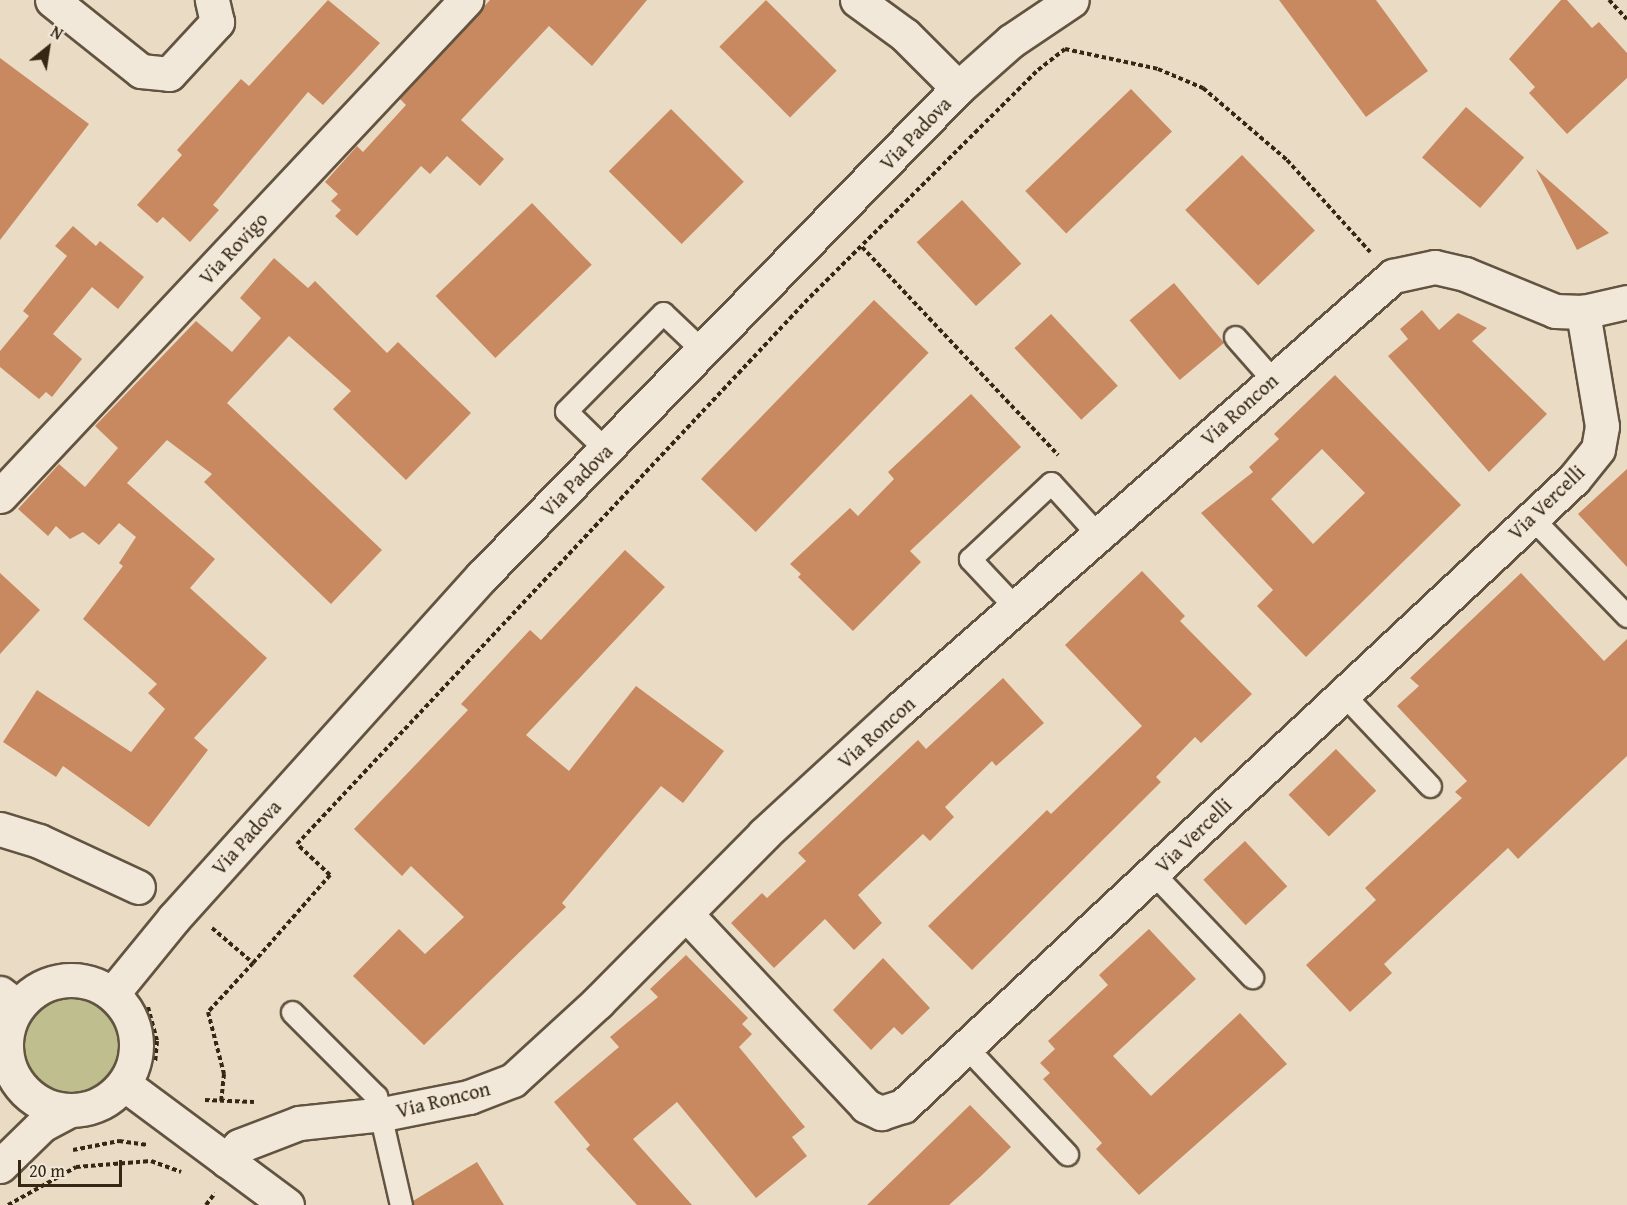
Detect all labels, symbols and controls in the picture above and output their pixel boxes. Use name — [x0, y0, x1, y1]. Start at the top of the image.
north arrow — [18, 18, 78, 78]
text: N — [46, 19, 68, 45]
street label: Via Padova — [874, 91, 956, 175]
street label: Via Rovigo — [194, 207, 272, 289]
street label: Via Roncon — [1195, 368, 1283, 450]
street label: Via Padova — [535, 439, 617, 521]
street label: Via Vercelli — [1503, 460, 1589, 544]
street label: Via Roncon — [832, 691, 920, 773]
street label: Via Vercelli — [1150, 793, 1236, 877]
street label: Via Padova — [206, 795, 286, 879]
street label: Via Roncon — [394, 1076, 492, 1122]
scale bar — [21, 1148, 124, 1186]
text: 20 m — [29, 1157, 65, 1184]

